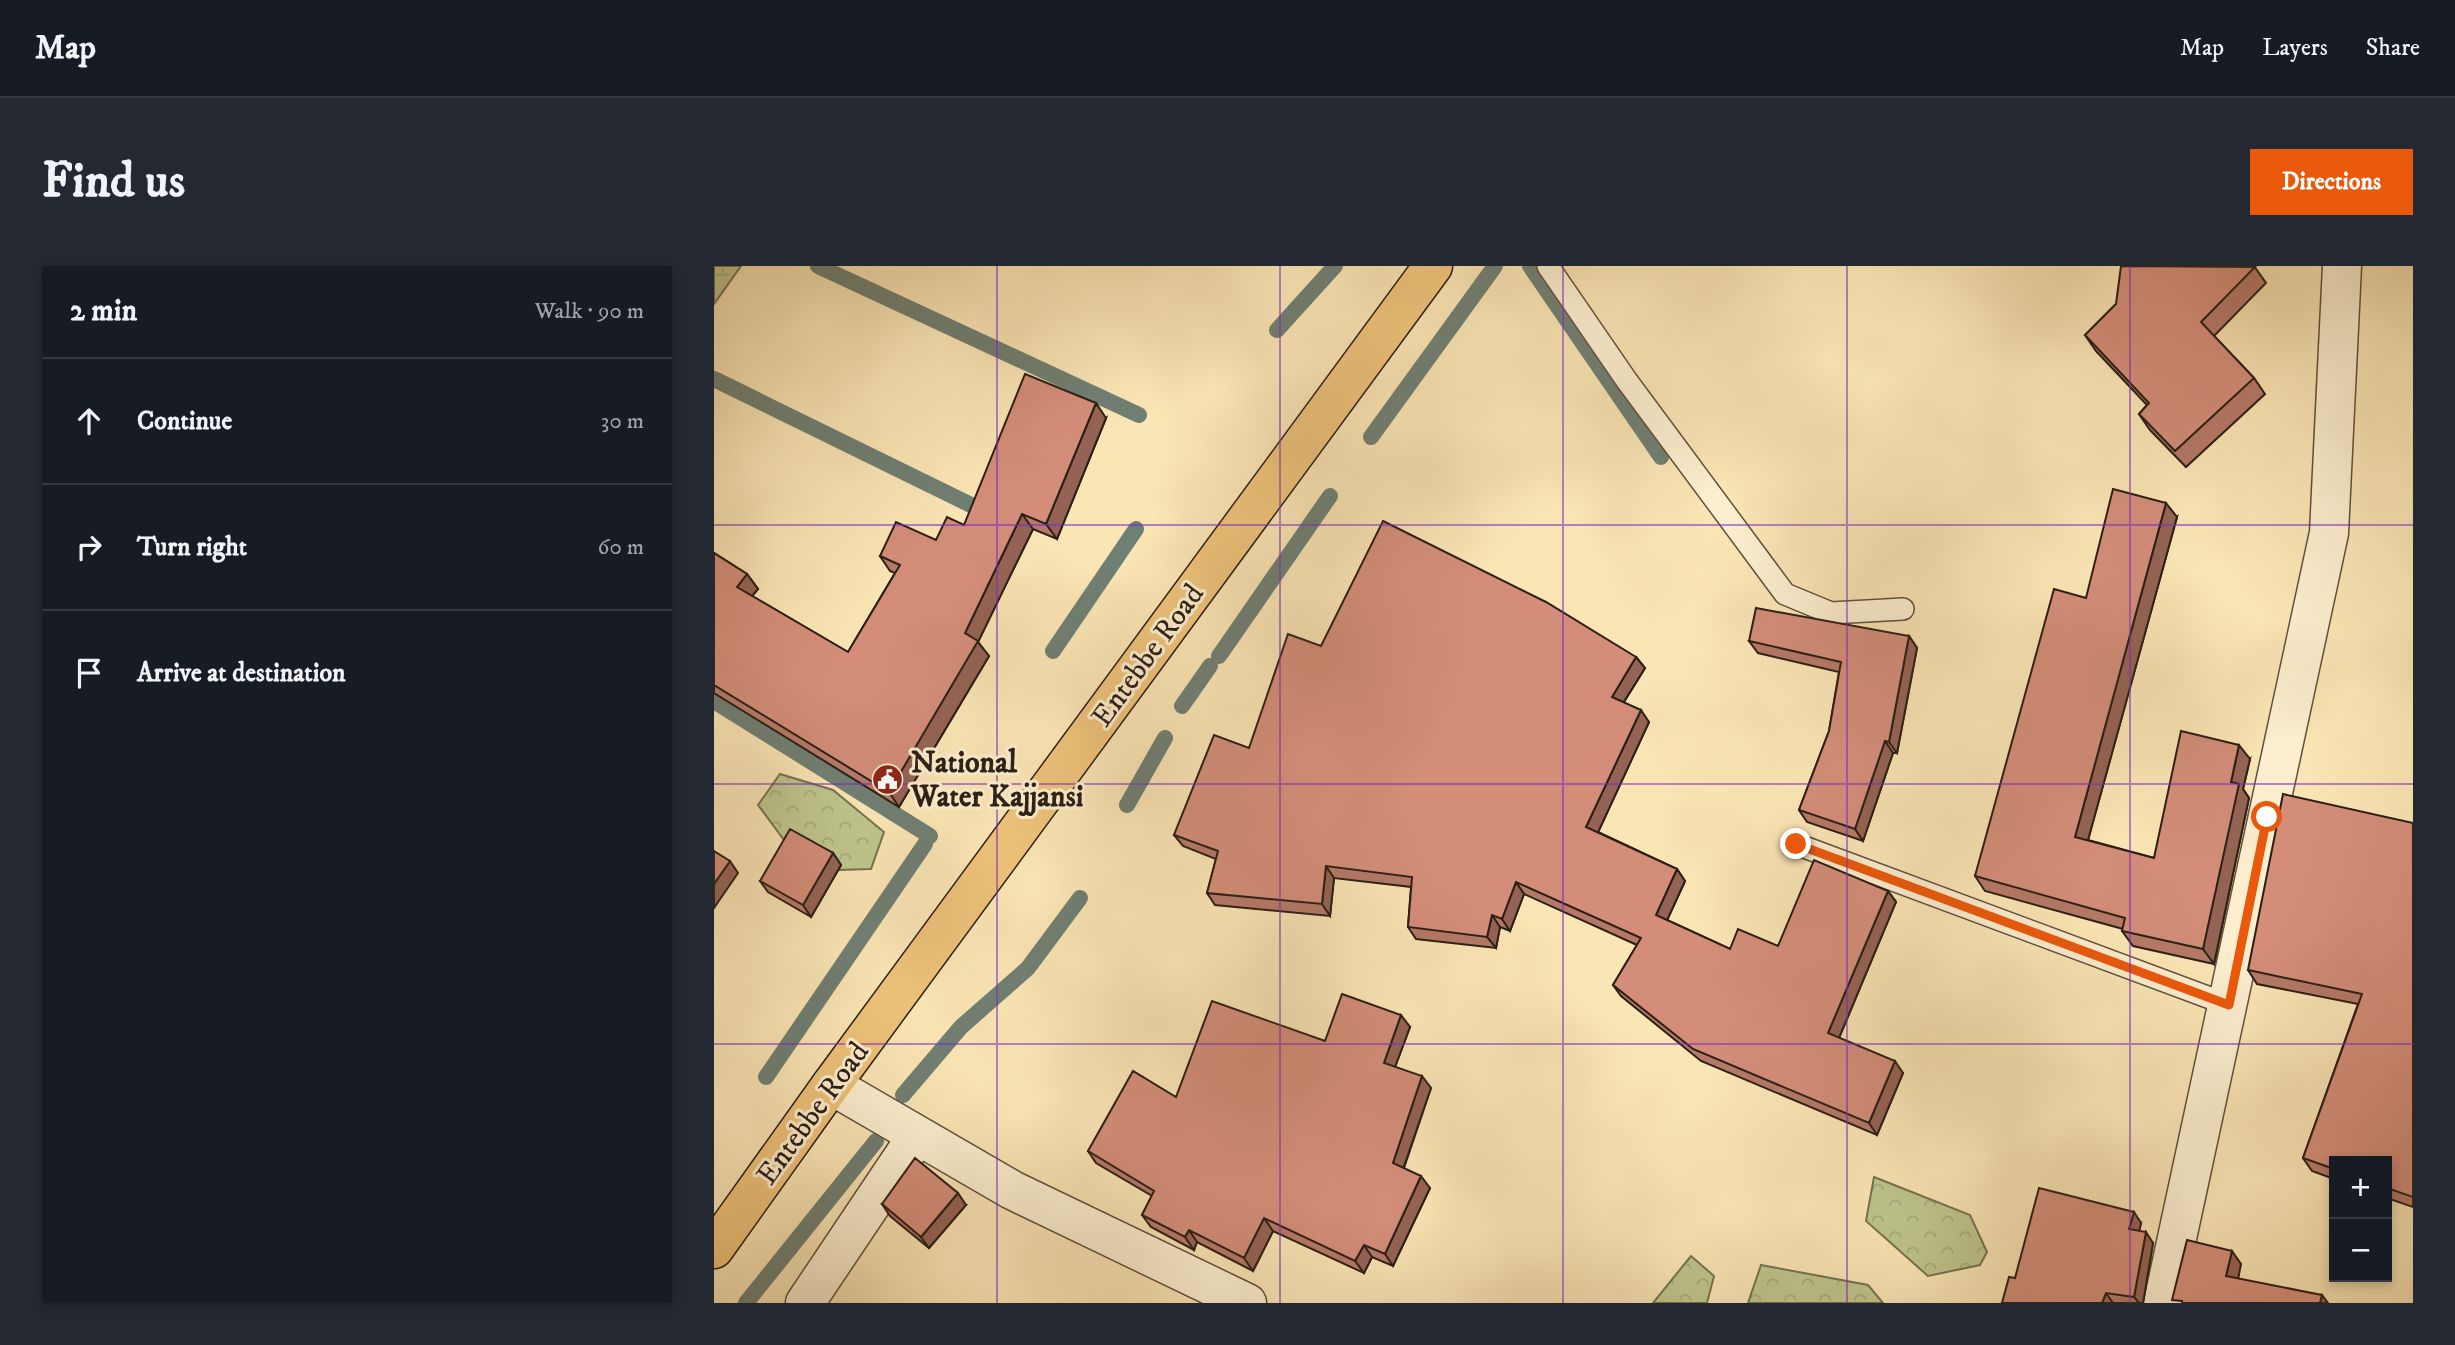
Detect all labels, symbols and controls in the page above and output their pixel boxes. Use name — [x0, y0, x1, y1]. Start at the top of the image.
text: Map — [35, 28, 96, 69]
text: Map — [2180, 33, 2224, 63]
text: Layers — [2262, 33, 2328, 63]
text: Share — [2366, 33, 2420, 63]
button: Directions — [2250, 149, 2413, 215]
text: Find us — [42, 151, 185, 213]
text: 2 min — [70, 293, 137, 330]
text: Walk · 90 m — [535, 297, 644, 326]
icon: ahead — [70, 402, 108, 440]
text: Continue — [137, 405, 232, 438]
text: 30 m — [601, 407, 644, 436]
icon: right — [70, 528, 108, 566]
text: Turn right — [137, 531, 247, 564]
text: 60 m — [597, 533, 644, 562]
street label: Entebbe Road — [1084, 577, 1213, 735]
icon: arrive — [70, 654, 108, 692]
text: Arrive at destination — [137, 657, 346, 690]
place label: National Water Kajjansi — [910, 745, 1084, 816]
public building icon: National Water Kajjansi — [871, 762, 905, 796]
route start — [2251, 801, 2282, 832]
route end — [1780, 828, 1811, 859]
street label: Entebbe Road — [749, 1035, 878, 1193]
map controls — [2329, 1156, 2392, 1282]
button: + — [2329, 1156, 2392, 1219]
button: − — [2329, 1219, 2392, 1282]

